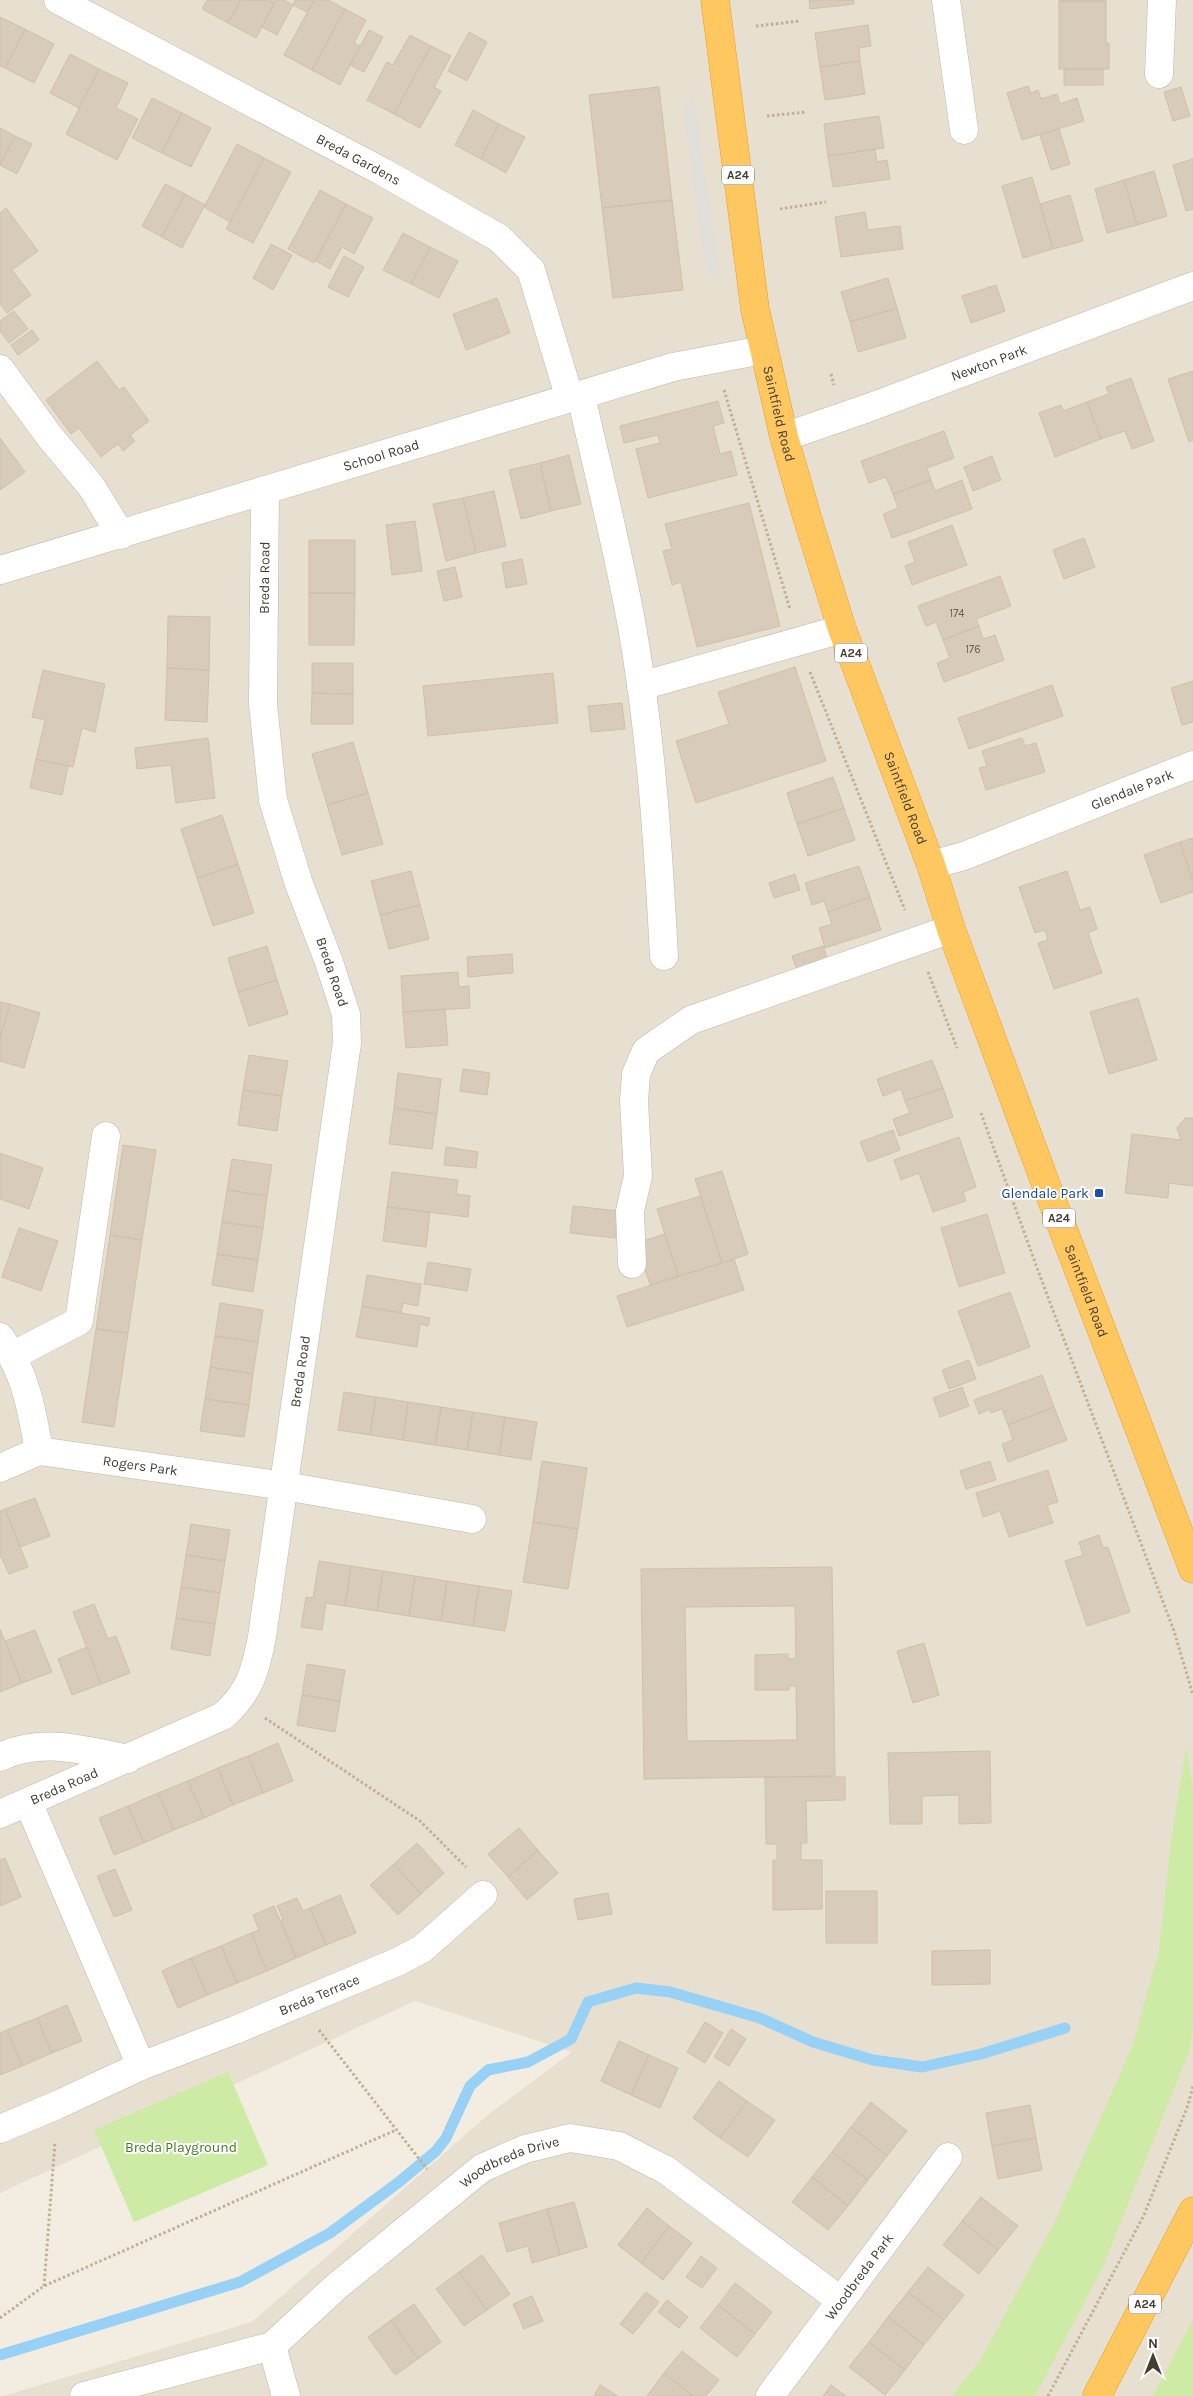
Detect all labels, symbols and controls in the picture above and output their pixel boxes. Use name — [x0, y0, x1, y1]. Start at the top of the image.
street label: Breda Gardens — [313, 130, 404, 189]
road number: A24 — [722, 166, 754, 184]
street label: Newton Park — [948, 341, 1029, 385]
street label: Saintfield Road — [760, 364, 799, 464]
street label: School Road — [341, 436, 421, 475]
street label: Breda Road — [255, 541, 273, 614]
house number: 174 — [950, 607, 964, 620]
house number: 176 — [965, 643, 981, 656]
road number: A24 — [835, 644, 867, 662]
street label: Saintfield Road — [880, 749, 931, 847]
street label: Glendale Park — [1088, 765, 1176, 813]
street label: Breda Road — [312, 935, 352, 1009]
place label: Glendale Park — [1002, 1185, 1089, 1202]
marker: Glendale Park — [1093, 1187, 1105, 1199]
road number: A24 — [1043, 1208, 1075, 1228]
street label: Saintfield Road — [1061, 1242, 1112, 1340]
street label: Breda Road — [286, 1334, 314, 1409]
street label: Rogers Park — [102, 1452, 179, 1479]
street label: Breda Road — [27, 1763, 101, 1808]
street label: Breda Terrace — [276, 1970, 362, 2019]
street label: Woodbreda Drive — [456, 2132, 561, 2191]
park label: Breda Playground — [125, 2139, 237, 2156]
street label: Woodbreda Park — [821, 2230, 897, 2323]
road number: A24 — [1129, 2294, 1161, 2314]
north arrow — [1128, 2331, 1178, 2381]
text: N — [1148, 2335, 1158, 2352]

